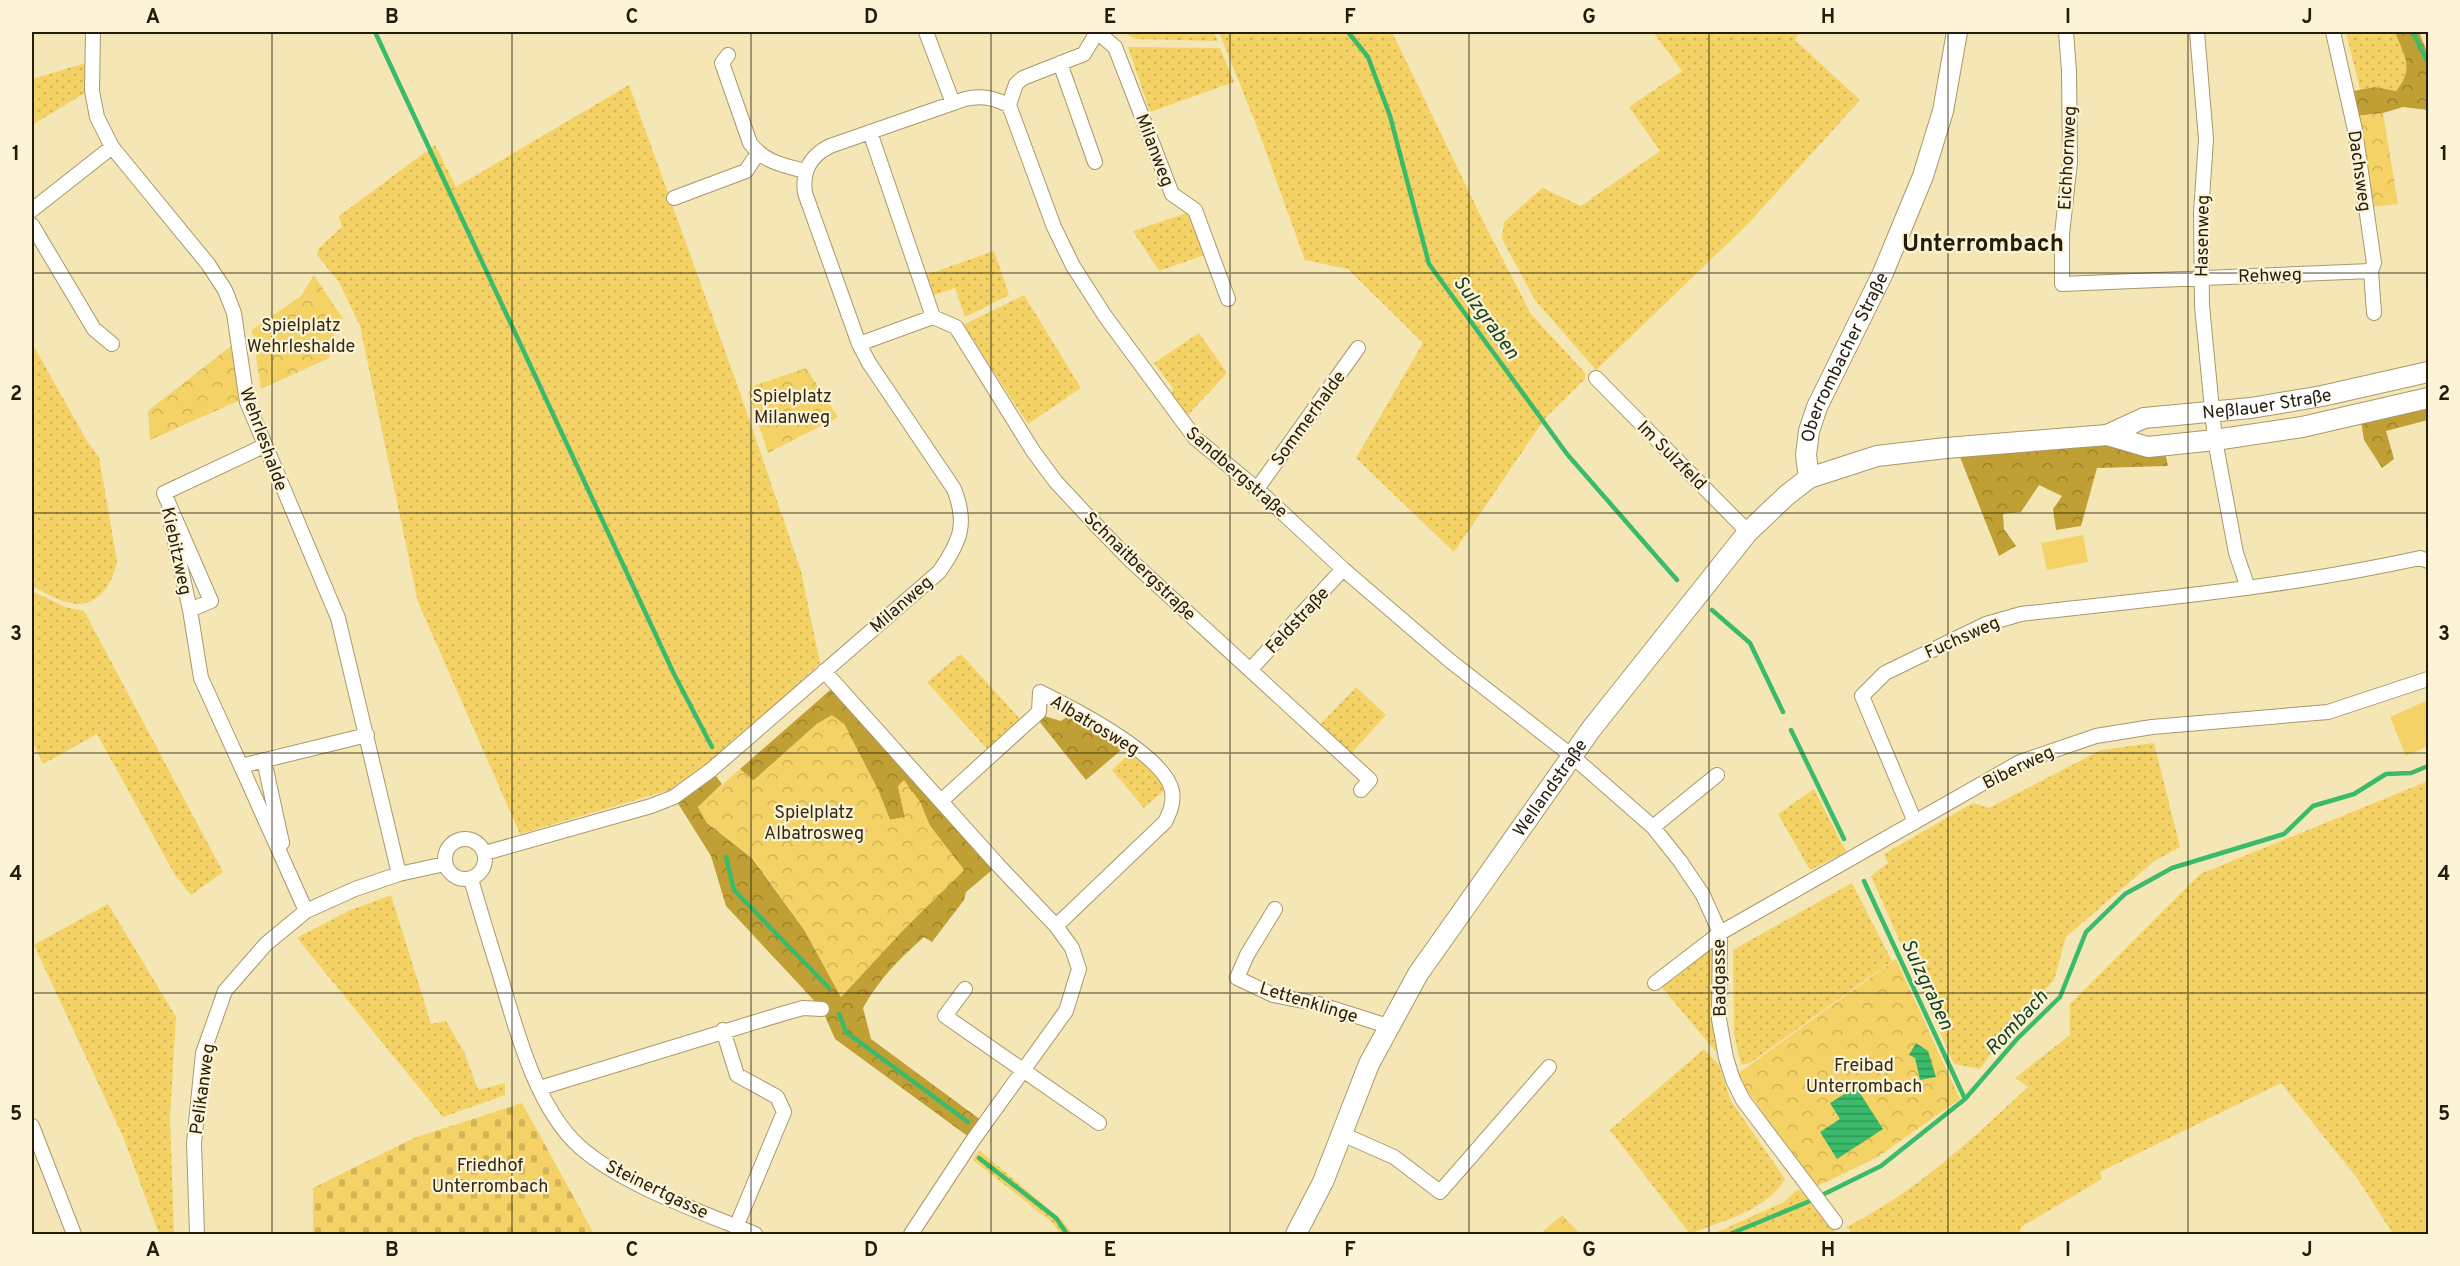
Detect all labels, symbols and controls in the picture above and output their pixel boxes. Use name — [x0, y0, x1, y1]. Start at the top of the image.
text: A — [146, 5, 160, 31]
text: B — [385, 5, 399, 31]
text: C — [626, 5, 638, 31]
text: D — [864, 5, 878, 31]
text: E — [1104, 5, 1116, 31]
text: F — [1344, 5, 1356, 31]
text: G — [1582, 5, 1596, 31]
text: H — [1821, 5, 1835, 31]
text: I — [2065, 5, 2071, 31]
text: J — [2301, 5, 2313, 31]
street label: Eichhornweg — [2054, 105, 2083, 211]
street label: Milanweg — [1129, 111, 1178, 190]
street label: Dachsweg — [2341, 129, 2376, 213]
text: 1 — [12, 142, 20, 168]
text: 1 — [2440, 142, 2448, 168]
street label: Hasenweg — [2191, 195, 2216, 277]
district label: Unterrombach — [1902, 230, 2064, 260]
street label: Rehweg — [2238, 264, 2302, 289]
street label: Oberrombacher Straße — [1798, 269, 1894, 444]
water label: Sulzgraben — [1446, 271, 1525, 365]
park label: Spielplatz Wehrleshalde — [247, 315, 355, 359]
street label: Sommerhalde — [1267, 367, 1352, 471]
text: 2 — [10, 382, 22, 408]
text: 2 — [2438, 382, 2450, 408]
street label: Neßlauer Straße — [2201, 384, 2334, 425]
street label: Wehrleshalde — [233, 385, 292, 494]
park label: Spielplatz Milanweg — [752, 386, 832, 430]
street label: Im Sulzfeld — [1631, 416, 1711, 496]
street label: Sandbergstraße — [1180, 422, 1292, 524]
street label: Kiebitzweg — [155, 505, 196, 597]
street label: Schnaitbergstraße — [1078, 508, 1200, 627]
street label: Milanweg — [866, 571, 938, 639]
street label: Feldstraße — [1261, 583, 1335, 659]
street label: Fuchsweg — [1921, 612, 2004, 665]
text: 3 — [10, 622, 22, 648]
text: 3 — [2438, 622, 2450, 648]
street label: Albatrosweg — [1045, 691, 1143, 762]
street label: Wellandstraße — [1509, 735, 1593, 842]
street label: Biberweg — [1979, 741, 2058, 795]
park label: Spielplatz Albatrosweg — [764, 802, 864, 846]
text: 4 — [10, 862, 22, 888]
text: 4 — [2438, 862, 2450, 888]
water label: Sulzgraben — [1894, 935, 1959, 1035]
street label: Badgasse — [1708, 939, 1733, 1017]
street label: Lettenklinge — [1257, 978, 1361, 1029]
water label: Rombach — [1980, 985, 2055, 1062]
street label: Pelikanweg — [186, 1042, 221, 1136]
park label: Freibad Unterrombach — [1806, 1055, 1922, 1099]
text: 5 — [10, 1102, 22, 1128]
text: 5 — [2438, 1102, 2450, 1128]
park label: Friedhof Unterrombach — [432, 1155, 548, 1199]
street label: Steinertgasse — [601, 1156, 712, 1225]
text: A — [146, 1238, 160, 1264]
text: B — [385, 1238, 399, 1264]
text: C — [626, 1238, 638, 1264]
text: D — [864, 1238, 878, 1264]
text: E — [1104, 1238, 1116, 1264]
text: F — [1344, 1238, 1356, 1264]
text: G — [1582, 1238, 1596, 1264]
text: H — [1821, 1238, 1835, 1264]
text: I — [2065, 1238, 2071, 1264]
text: J — [2301, 1238, 2313, 1264]

